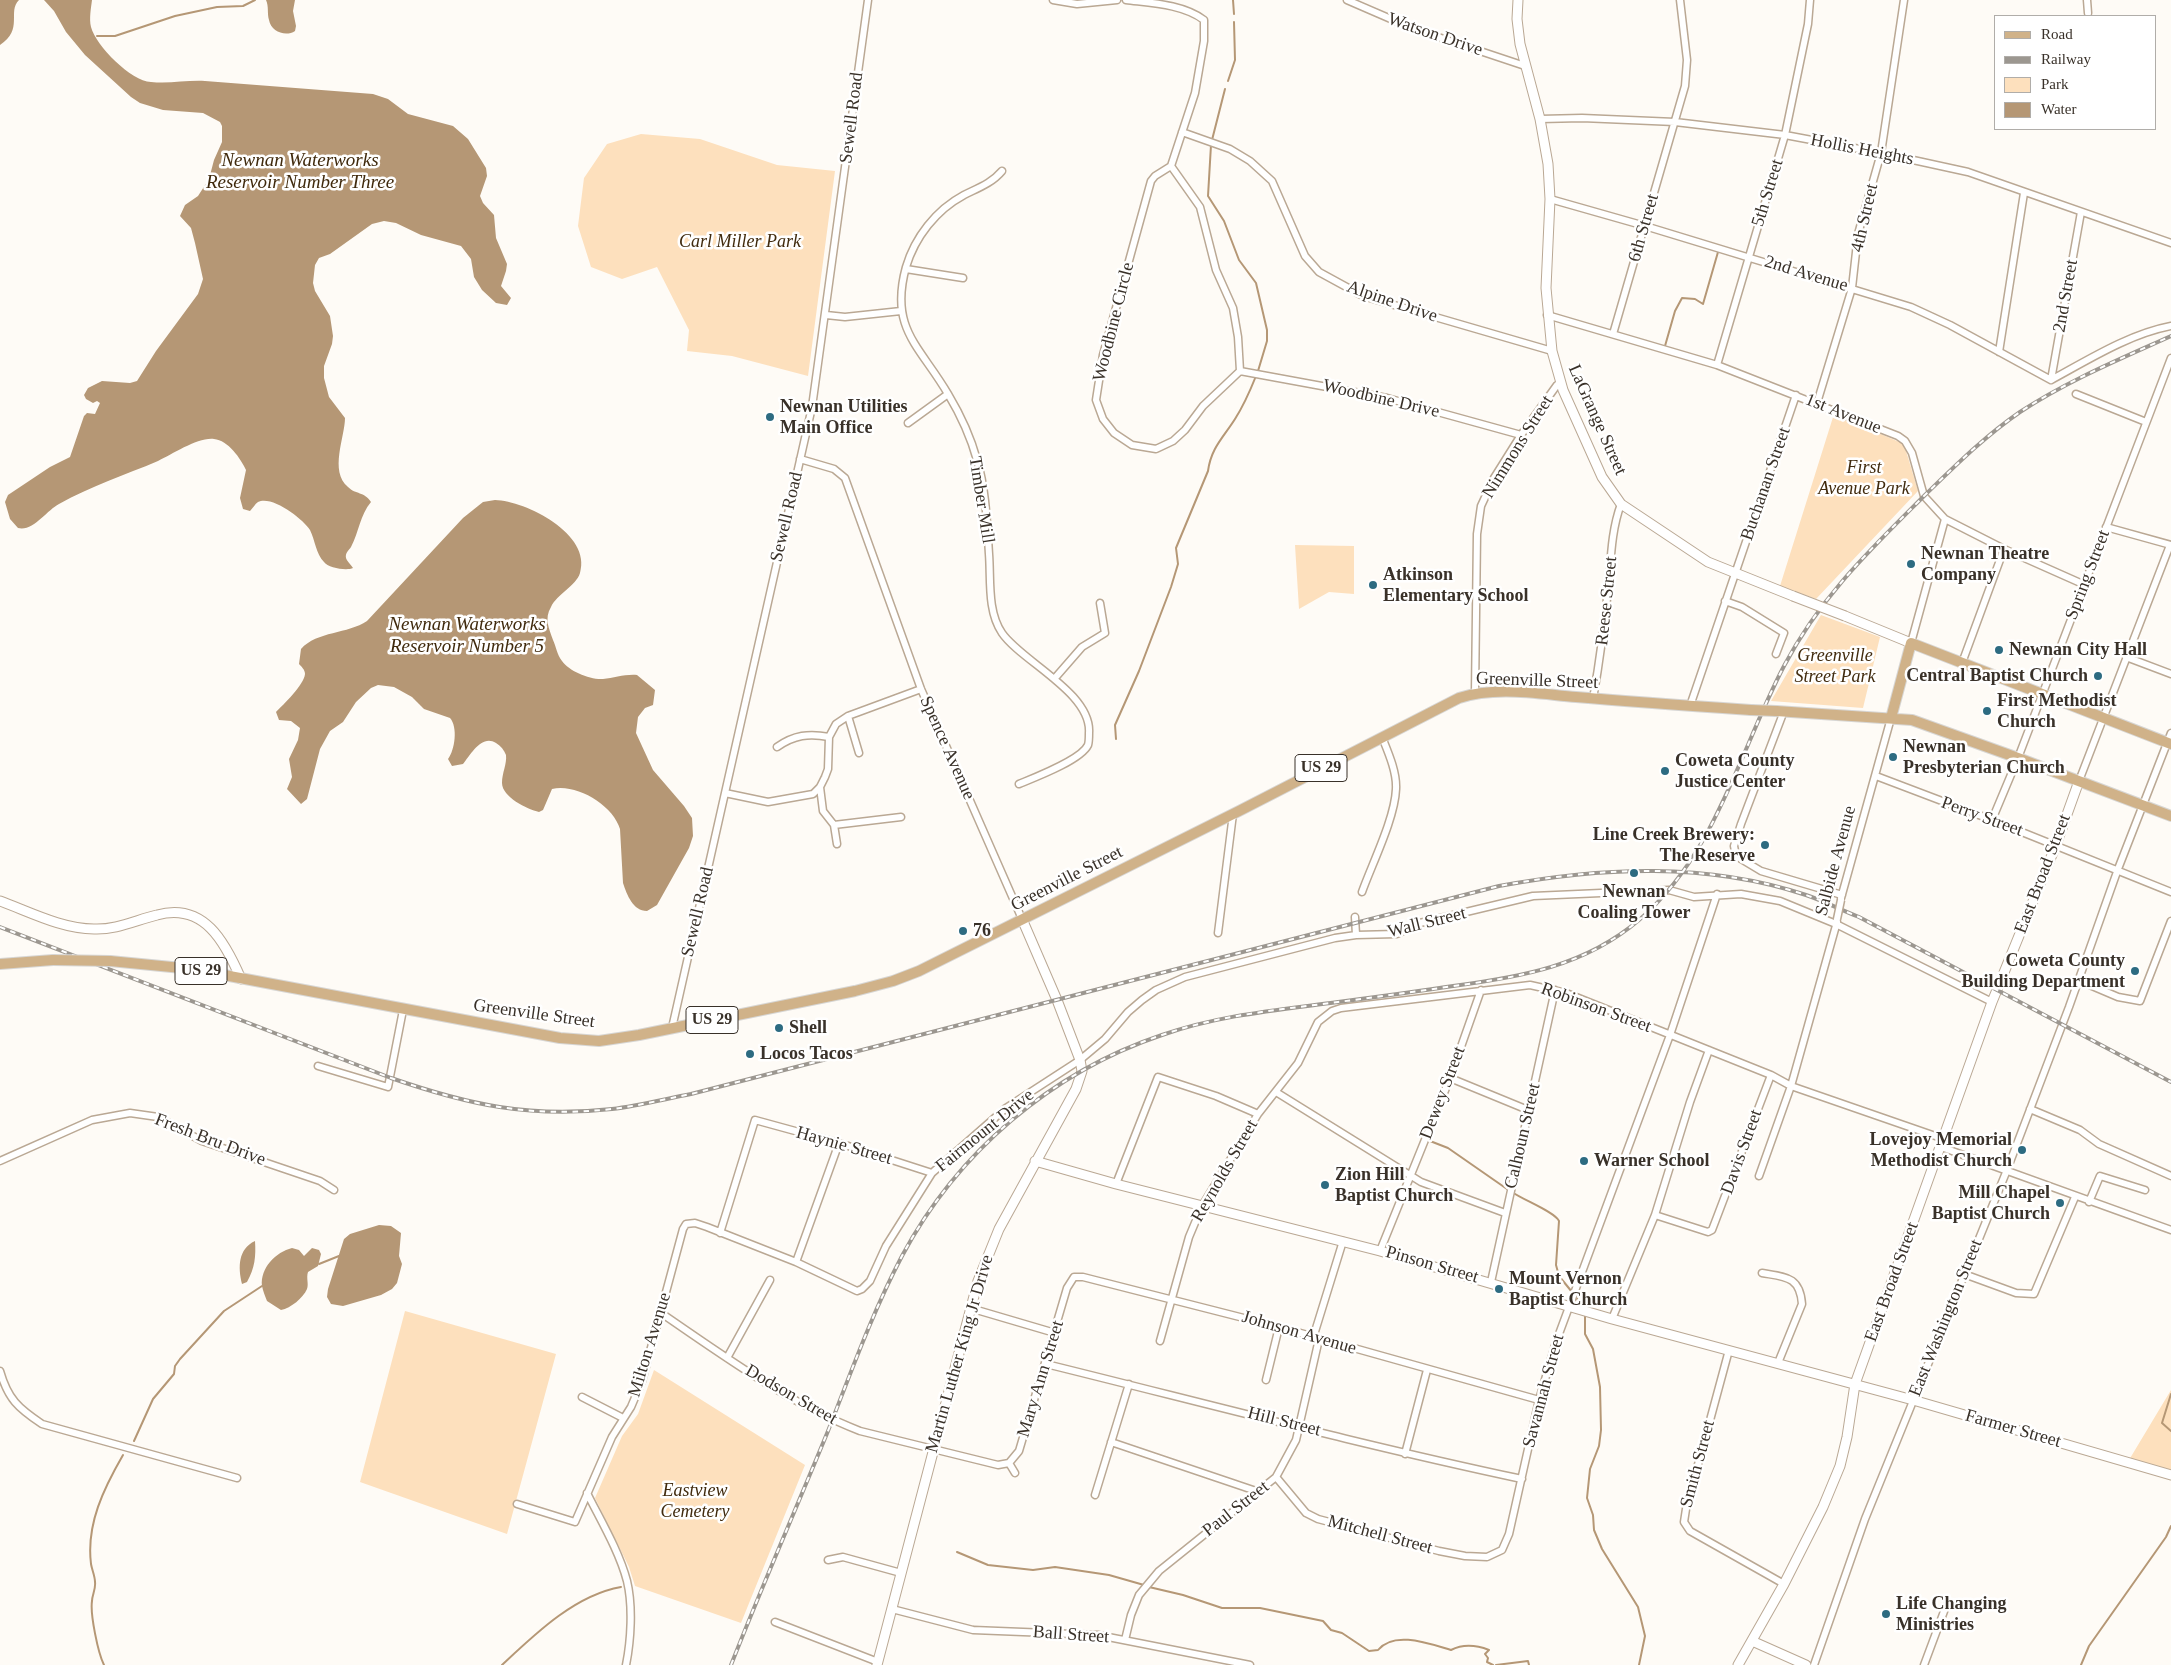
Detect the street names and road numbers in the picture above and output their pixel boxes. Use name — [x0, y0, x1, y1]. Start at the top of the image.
street label: Watson Drive — [1385, 9, 1485, 61]
street label: Sewell Road — [836, 71, 868, 165]
street label: Hollis Heights — [1809, 129, 1915, 171]
street label: 5th Street — [1748, 157, 1788, 229]
street label: 4th Street — [1847, 182, 1883, 254]
street label: 6th Street — [1624, 192, 1664, 264]
street label: 2nd Avenue — [1762, 251, 1850, 297]
street label: 2nd Street — [2049, 258, 2083, 334]
street label: Woodbine Circle — [1089, 260, 1139, 384]
street label: Alpine Drive — [1344, 276, 1440, 328]
street label: LaGrange Street — [1563, 362, 1631, 478]
street label: Woodbine Drive — [1321, 375, 1441, 423]
street label: 1st Avenue — [1802, 389, 1884, 439]
street label: Nimmons Street — [1478, 391, 1558, 503]
street label: Buchanan Street — [1737, 424, 1795, 544]
street label: Timber Mill — [963, 455, 999, 545]
street label: Sewell Road — [766, 470, 808, 564]
street label: Spring Street — [2061, 527, 2115, 623]
street label: Reese Street — [1592, 555, 1622, 647]
street label: Greenville Street — [1475, 668, 1599, 694]
street label: Spence Avenue — [915, 693, 979, 803]
road number: US 29 — [1295, 754, 1347, 781]
street label: Perry Street — [1938, 792, 2026, 842]
street label: Salbide Avenue — [1811, 804, 1861, 918]
street label: East Broad Street — [2010, 811, 2076, 937]
street label: Greenville Street — [1008, 842, 1126, 916]
street label: Sewell Road — [677, 865, 719, 959]
street label: Wall Street — [1386, 903, 1468, 943]
road number: US 29 — [175, 958, 227, 984]
street label: Robinson Street — [1538, 978, 1654, 1038]
street label: Greenville Street — [472, 995, 596, 1033]
road number: US 29 — [686, 1006, 738, 1034]
street label: Dewey Street — [1415, 1044, 1471, 1142]
street label: Calhoun Street — [1500, 1081, 1546, 1191]
street label: Fairmount Drive — [931, 1085, 1039, 1177]
street label: Davis Street — [1717, 1107, 1767, 1197]
street label: Fresh Bru Drive — [152, 1109, 268, 1171]
street label: Reynolds Street — [1187, 1116, 1263, 1226]
street label: Haynie Street — [794, 1122, 894, 1170]
street label: East Broad Street — [1860, 1219, 1924, 1345]
street label: East Washington Street — [1905, 1236, 1987, 1400]
street label: Pinson Street — [1383, 1241, 1481, 1289]
street label: Martin Luther King Jr Drive — [921, 1253, 999, 1455]
street label: Milton Avenue — [624, 1290, 676, 1400]
street label: Johnson Avenue — [1239, 1306, 1359, 1360]
street label: Mary Ann Street — [1013, 1318, 1069, 1440]
street label: Savannah Street — [1518, 1332, 1570, 1450]
street label: Dodson Street — [741, 1360, 841, 1430]
street label: Hill Street — [1245, 1403, 1323, 1441]
street label: Farmer Street — [1963, 1405, 2063, 1453]
street label: Smith Street — [1676, 1418, 1720, 1510]
street label: Paul Street — [1198, 1476, 1274, 1542]
street label: Mitchell Street — [1325, 1511, 1435, 1559]
street label: Ball Street — [1032, 1622, 1110, 1648]

